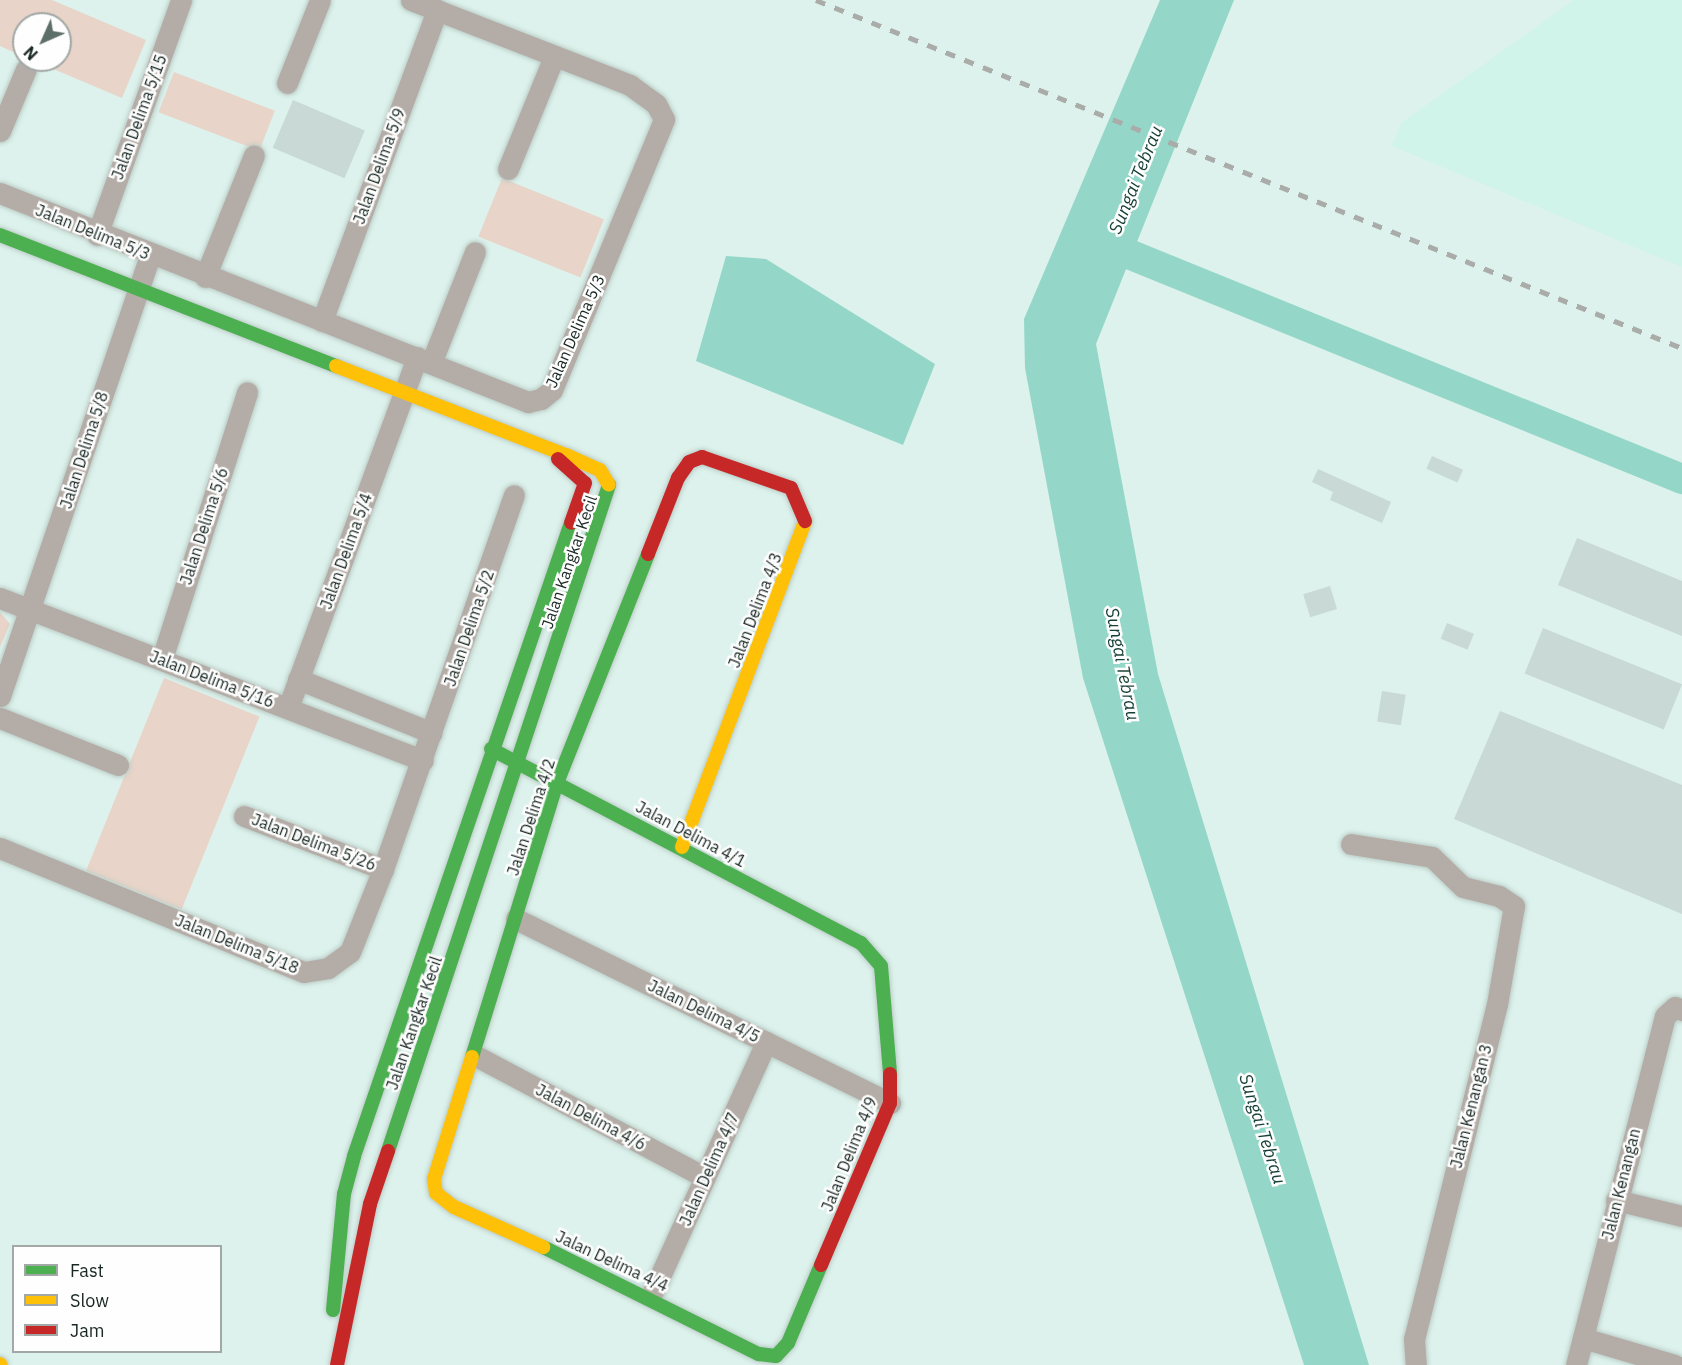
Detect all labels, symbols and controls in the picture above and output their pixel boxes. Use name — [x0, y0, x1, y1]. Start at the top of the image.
north arrow — [12, 12, 72, 72]
text: N — [20, 42, 42, 64]
street label: Jalan Delima 5/15 — [107, 52, 171, 182]
street label: Jalan Delima 5/9 — [349, 105, 409, 227]
water label: Sungai Tebrau — [1105, 123, 1167, 237]
street label: Jalan Delima 5/3 — [33, 200, 153, 264]
street label: Jalan Delima 5/3 — [541, 271, 609, 391]
street label: Jalan Delima 5/8 — [56, 389, 112, 511]
street label: Jalan Delima 5/6 — [176, 465, 232, 587]
street label: Jalan Delima 5/4 — [316, 490, 376, 612]
street label: Jalan Kangkar Kecil — [537, 493, 601, 631]
street label: Jalan Delima 4/3 — [724, 550, 786, 670]
street label: Jalan Delima 5/2 — [440, 567, 498, 689]
water label: Sungai Tebrau — [1100, 606, 1144, 722]
street label: Jalan Delima 5/16 — [147, 646, 277, 712]
street label: Jalan Delima 4/2 — [503, 756, 559, 878]
street label: Jalan Delima 4/1 — [633, 797, 749, 871]
street label: Jalan Delima 5/26 — [249, 809, 379, 875]
street label: Jalan Delima 5/18 — [172, 910, 302, 978]
street label: Jalan Kangkar Kecil — [382, 954, 446, 1092]
street label: Jalan Delima 4/5 — [645, 976, 763, 1046]
street label: Jalan Kenangan 3 — [1446, 1042, 1496, 1170]
water label: Sungai Tebrau — [1234, 1071, 1290, 1187]
street label: Jalan Delima 4/6 — [533, 1080, 649, 1154]
street label: Jalan Delima 4/9 — [817, 1094, 881, 1214]
street label: Jalan Delima 4/7 — [675, 1109, 743, 1229]
street label: Jalan Kenangan — [1598, 1126, 1644, 1242]
street label: Jalan Delima 4/4 — [553, 1227, 671, 1295]
legend — [12, 1245, 222, 1353]
text: Fast — [70, 1259, 104, 1282]
text: Slow — [70, 1289, 109, 1312]
text: Jam — [70, 1319, 105, 1342]

